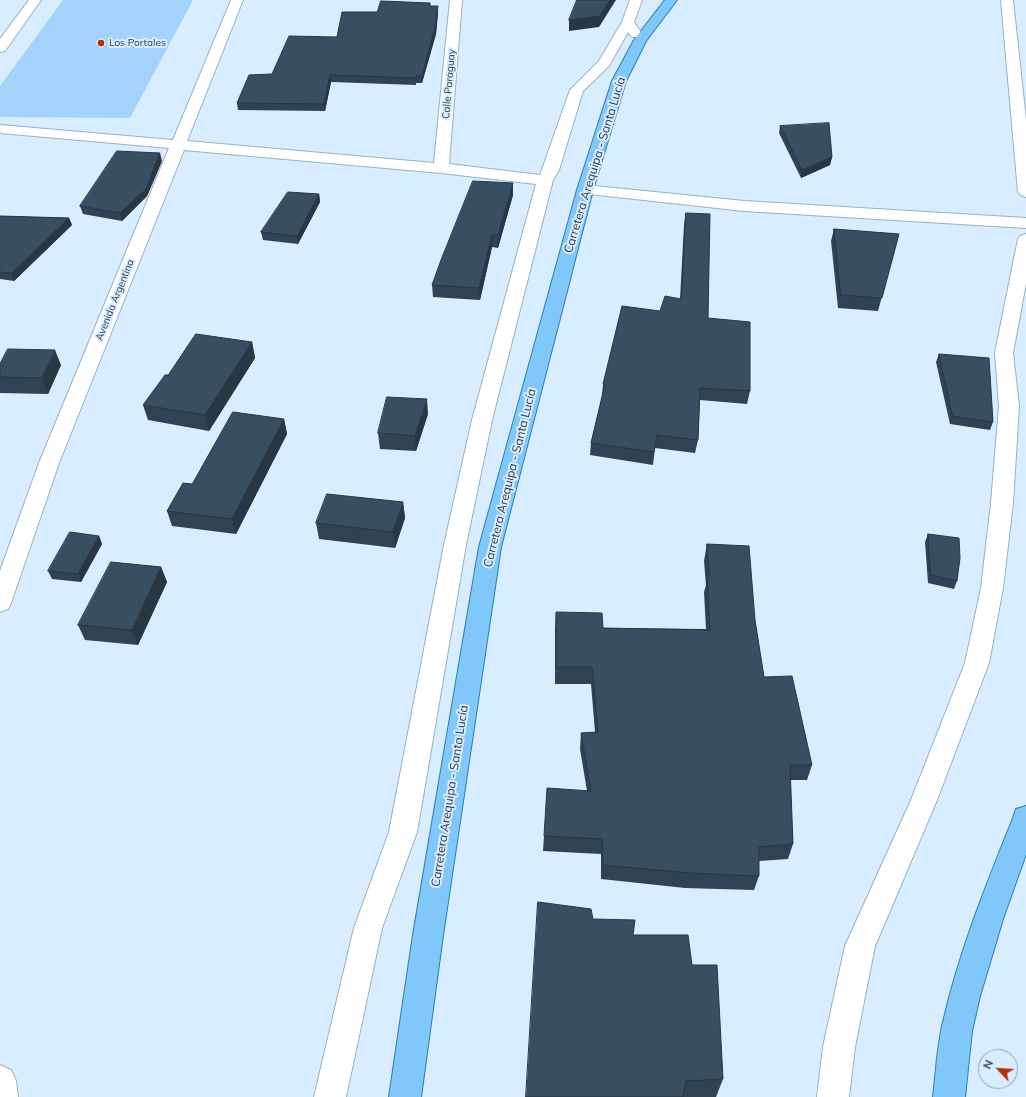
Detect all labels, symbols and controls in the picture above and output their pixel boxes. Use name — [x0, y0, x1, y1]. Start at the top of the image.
place label: Los Portales — [109, 37, 166, 49]
marker: Los Portales — [96, 38, 106, 48]
street label: Calle Paraguay — [440, 48, 458, 120]
street label: Carretera Arequipa - Santa Lucía — [561, 75, 629, 255]
street label: Avenida Argentina — [93, 258, 137, 342]
street label: Carretera Arequipa - Santa Lucía — [481, 387, 539, 569]
street label: Carretera Arequipa - Santa Lucía — [429, 704, 471, 888]
north arrow — [978, 1049, 1018, 1089]
text: N — [980, 1058, 996, 1071]

